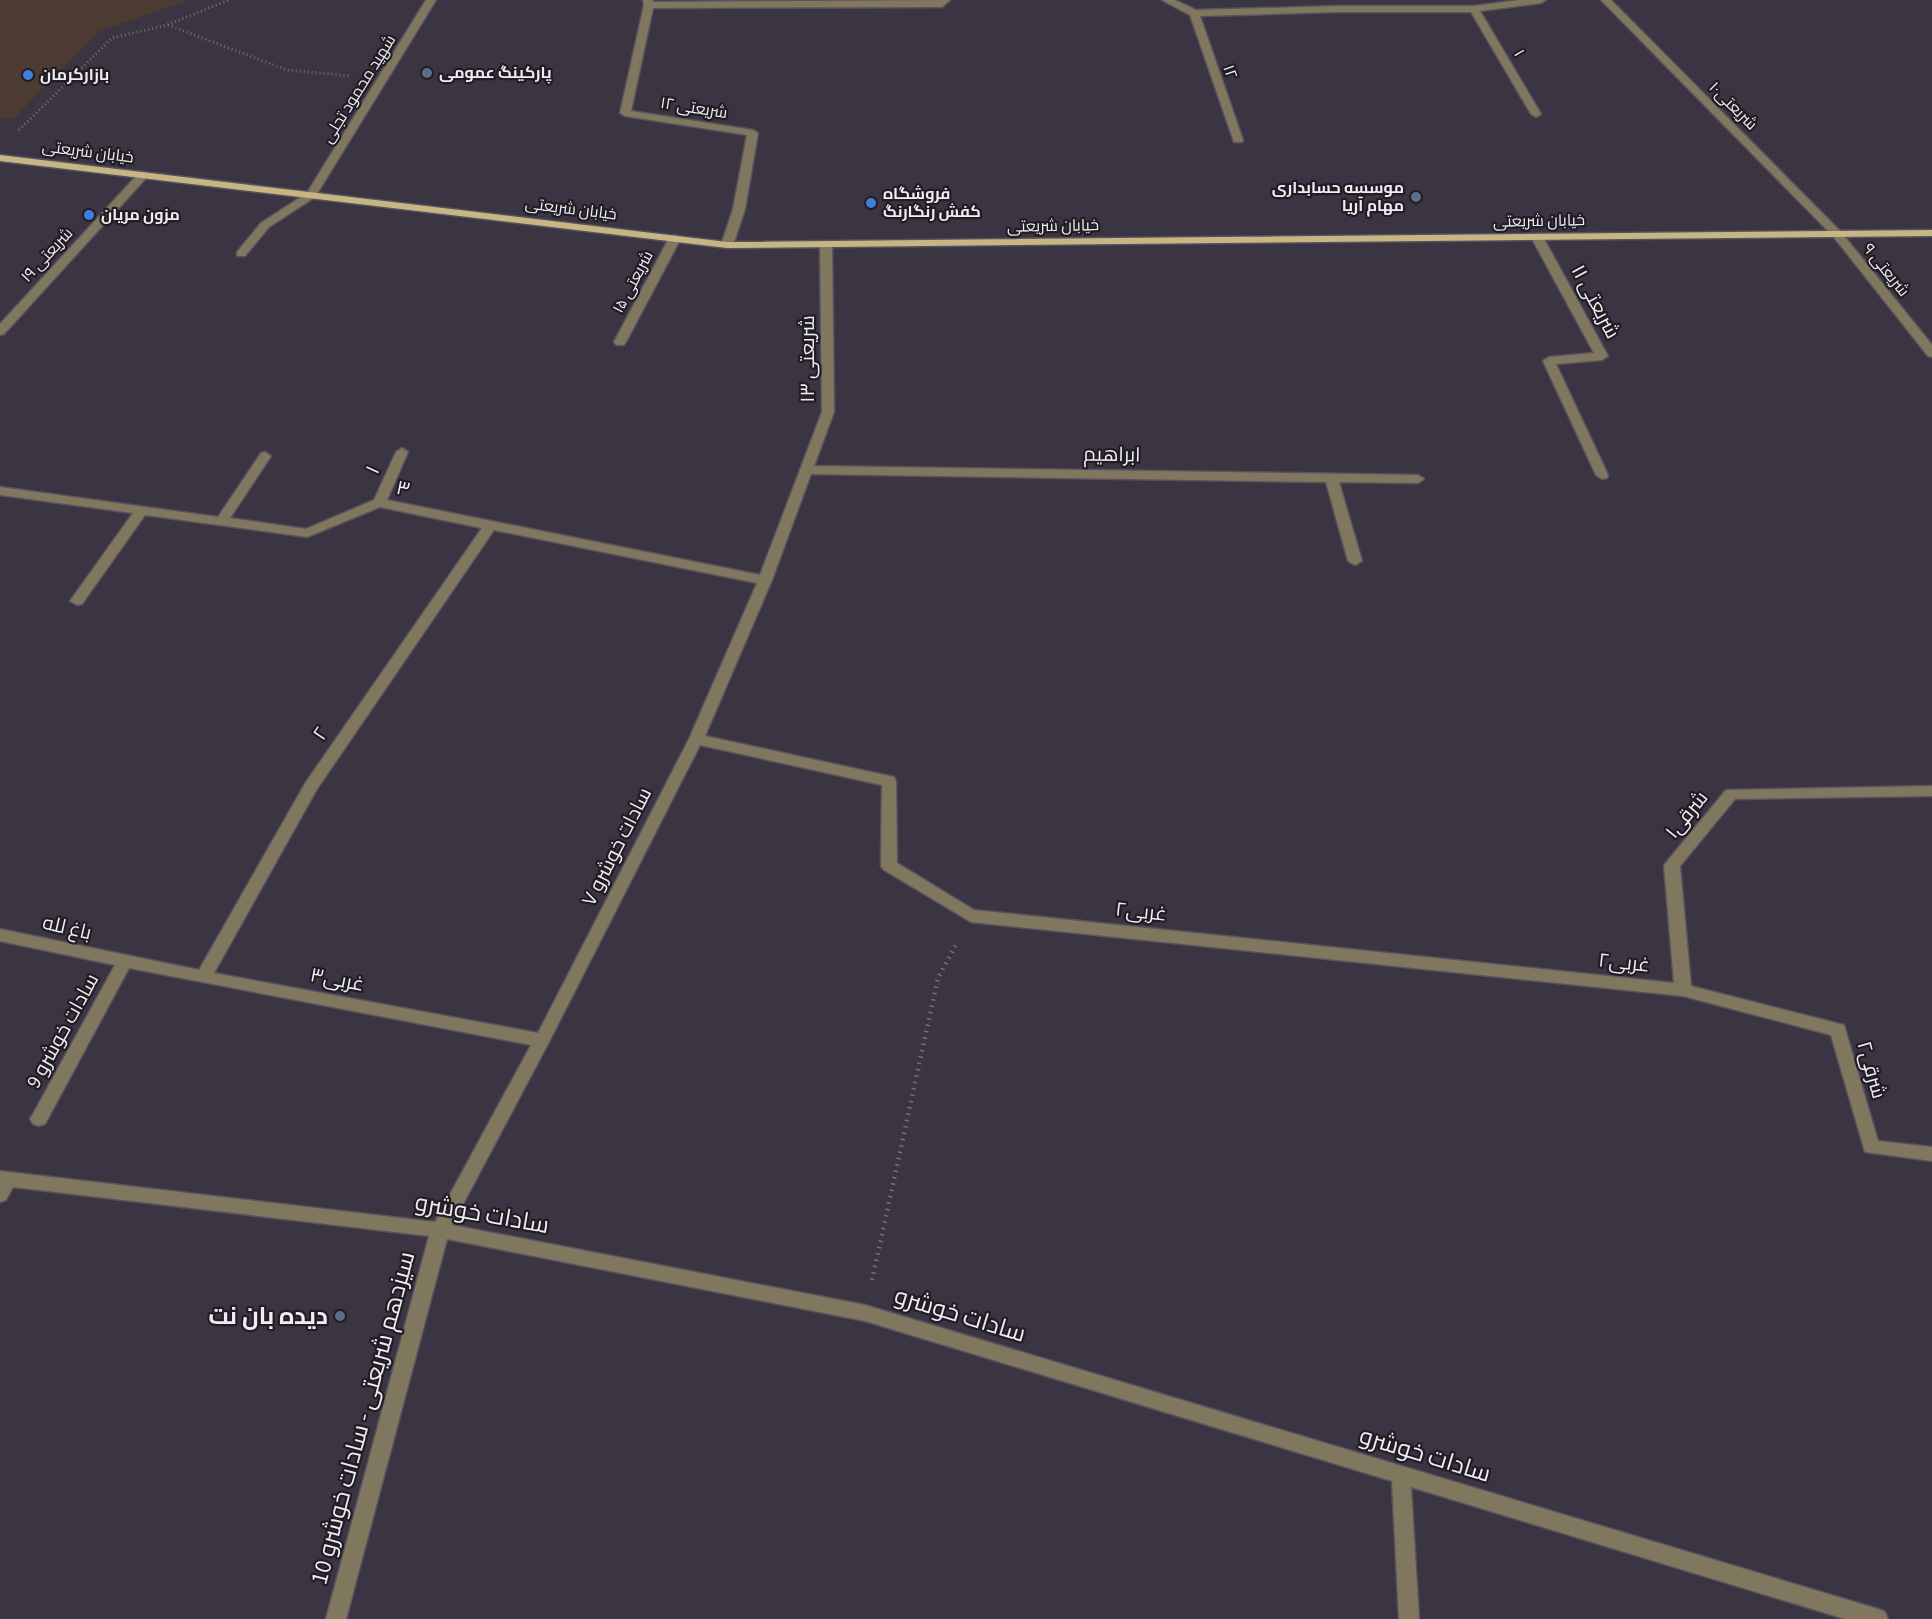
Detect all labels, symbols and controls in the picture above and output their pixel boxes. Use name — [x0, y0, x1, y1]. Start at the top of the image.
street label: شهید محمود تجلی — [317, 31, 401, 147]
street label: ۱ — [1508, 45, 1530, 61]
place label: پارکینگ عمومی — [439, 62, 552, 84]
street label: ۱۲ — [1217, 62, 1243, 82]
place label: بازارکرمان — [40, 64, 109, 86]
marker: پارکینگ عمومی — [420, 66, 434, 80]
marker: بازارکرمان — [21, 68, 35, 82]
street label: شریعتی۱۰ — [1704, 77, 1762, 135]
street label: شریعتی ۱۲ — [659, 92, 729, 124]
street label: خیابان شریعتی — [41, 135, 135, 169]
place label: موسسه حسابداری مهام آریا — [1272, 177, 1404, 217]
place label: فروشگاه کفش رنگارنگ — [883, 183, 981, 223]
marker: موسسه حسابداری مهام آریا — [1409, 190, 1423, 204]
street label: خیابان شریعتی — [524, 192, 618, 226]
marker: فروشگاه کفش رنگارنگ — [864, 196, 878, 210]
place label: مزون مریان — [101, 204, 180, 226]
marker: مزون مریان — [82, 208, 96, 222]
street label: خیابان شریعتی — [1493, 209, 1585, 233]
street label: خیابان شریعتی — [1007, 214, 1099, 238]
street label: شریعتی ۱۹ — [16, 223, 78, 287]
street label: شریعتی ۹ — [1858, 239, 1914, 301]
street label: شریعتی ۱۵ — [607, 247, 659, 317]
street label: شریعتی ۱۱ — [1564, 260, 1626, 344]
street label: شریعتی ۱۳ — [794, 315, 822, 403]
street label: ابراهیم — [1083, 441, 1141, 469]
street label: ۱ — [359, 461, 387, 479]
street label: ۳ — [393, 474, 413, 504]
street label: ۲ — [306, 722, 336, 746]
street label: سادات خوشرو ۷ — [575, 783, 659, 911]
street label: شرقی۱ — [1659, 785, 1715, 845]
street label: غربی۲ — [1114, 895, 1168, 929]
street label: باغ لله — [40, 909, 94, 947]
street label: غربی۲ — [1597, 946, 1651, 980]
street label: غربی۳ — [308, 961, 366, 999]
street label: سادات خوشرو 9 — [20, 969, 106, 1093]
street label: شرقی۲ — [1849, 1038, 1893, 1102]
street label: سادات خوشرو — [412, 1185, 552, 1243]
street label: سیزدهم شریعتی - سادات خوشرو 10 — [302, 1248, 424, 1588]
street label: سادات خوشرو — [890, 1278, 1030, 1352]
place label: دیده بان نت — [208, 1299, 328, 1334]
marker: دیده بان نت — [333, 1309, 347, 1323]
street label: سادات خوشرو — [1355, 1418, 1495, 1492]

